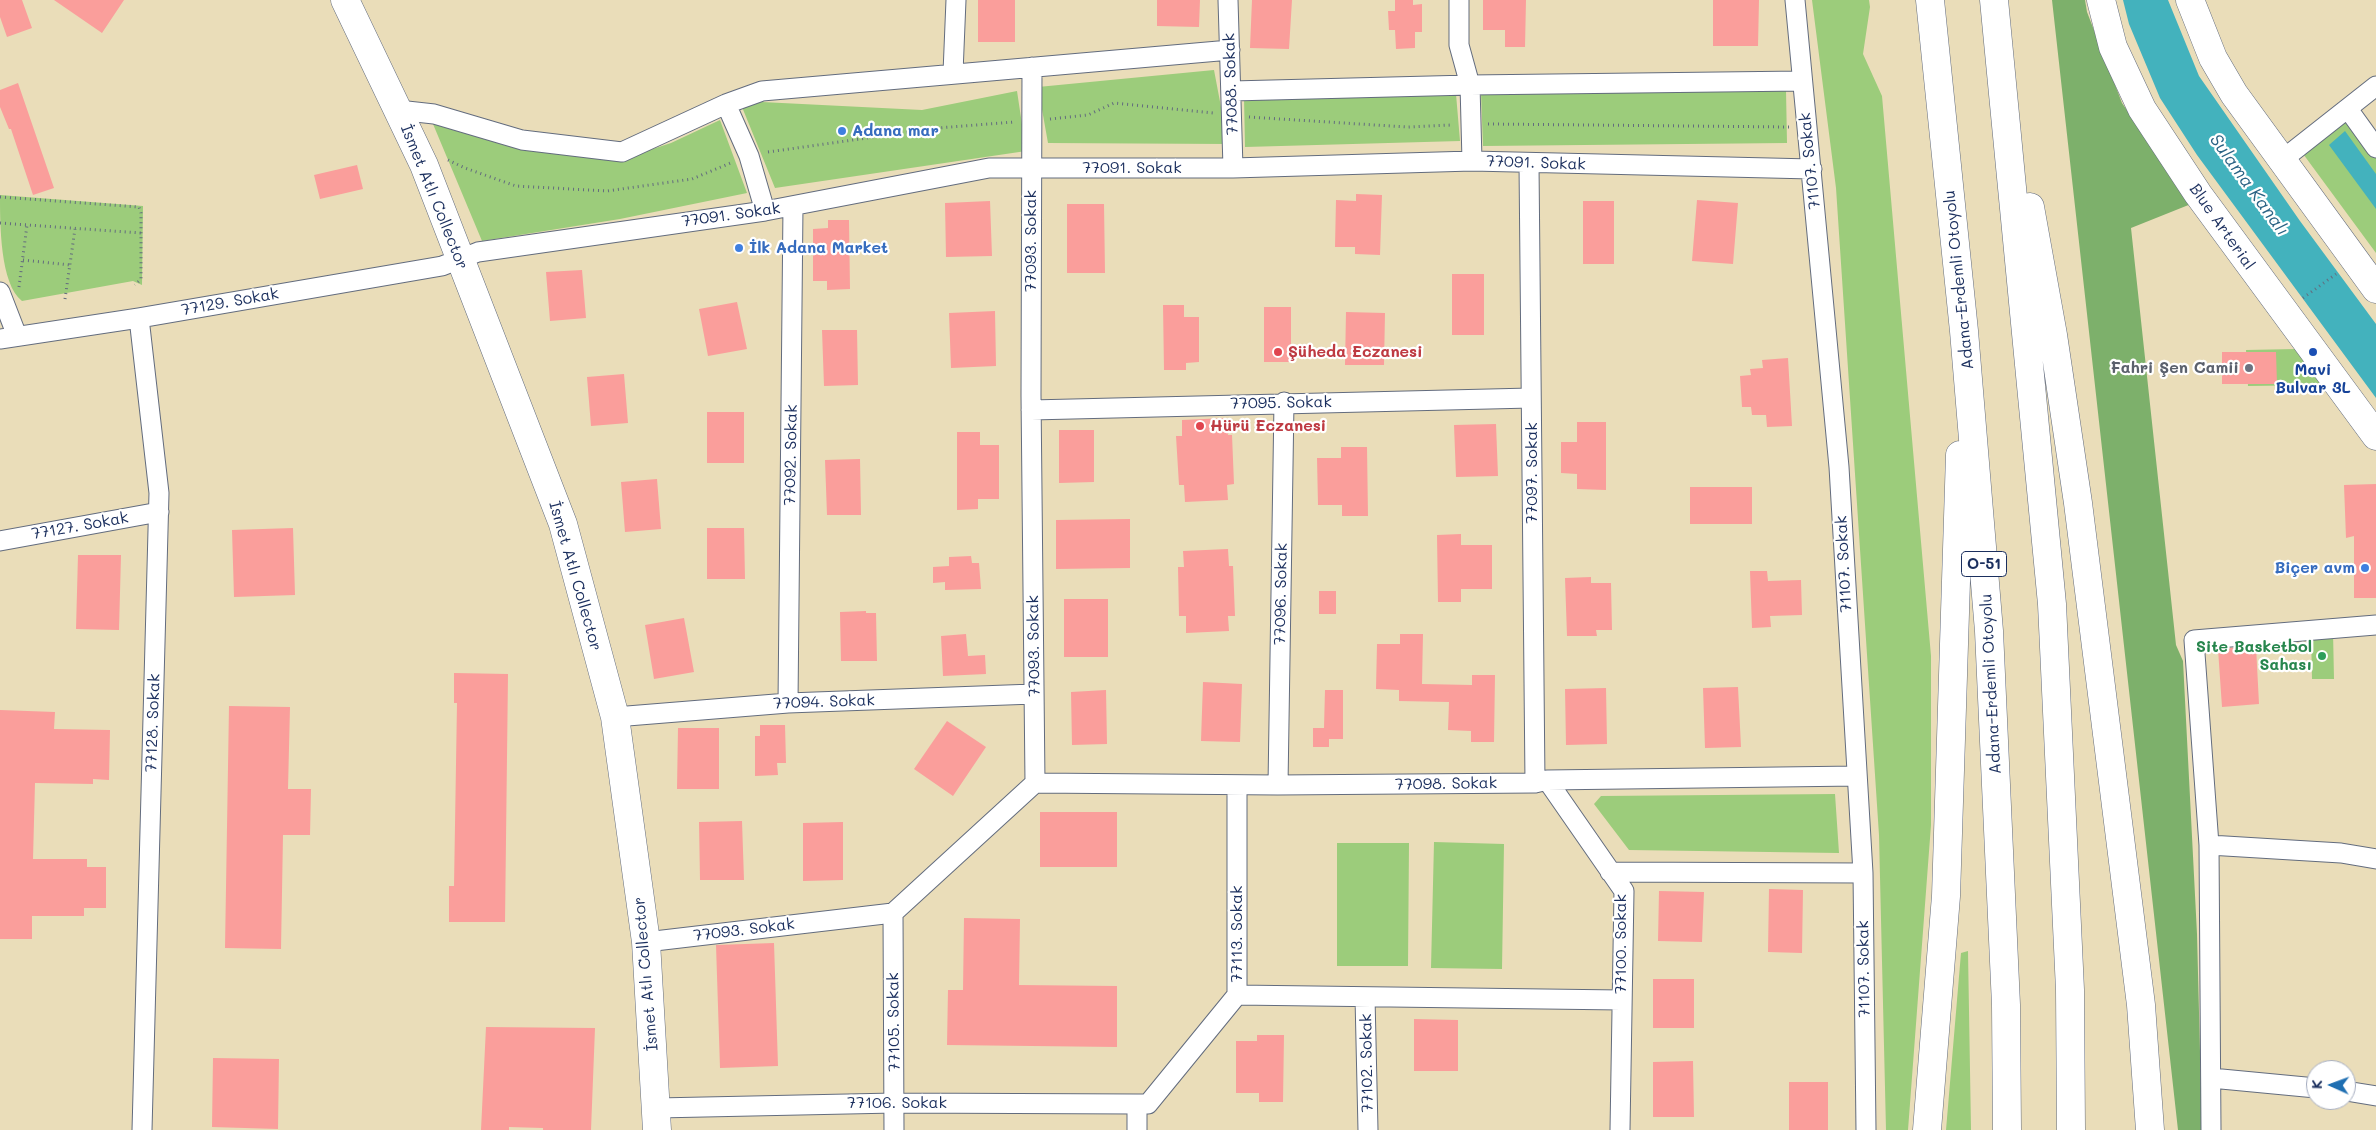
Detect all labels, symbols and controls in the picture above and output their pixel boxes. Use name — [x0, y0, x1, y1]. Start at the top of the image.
street label: 77088. Sokak — [1220, 33, 1242, 135]
street label: 71107. Sokak — [1795, 112, 1825, 210]
place label: Adana mar — [852, 121, 939, 141]
street label: İsmet Atlı Collector — [396, 122, 472, 272]
marker: Adana mar — [836, 125, 848, 137]
water label: Sulama Kanalı — [2205, 130, 2293, 240]
street label: 77091. Sokak — [1486, 152, 1586, 174]
street label: 77091. Sokak — [1082, 158, 1182, 178]
street label: Blue Arterial — [2185, 180, 2259, 274]
street label: Adana-Erdemli Otoyolu — [1940, 189, 1978, 371]
street label: 77093. Sokak — [1021, 190, 1041, 292]
street label: 77091. Sokak — [680, 199, 782, 231]
place label: İlk Adana Market — [749, 238, 888, 258]
marker: İlk Adana Market — [733, 242, 745, 254]
street label: 77129. Sokak — [180, 284, 280, 320]
place label: Şüheda Eczanesi — [1288, 342, 1423, 362]
marker: Şüheda Eczanesi — [1272, 346, 1284, 358]
marker: Mavi Bulvar 3L — [2307, 346, 2319, 358]
place label: Fahri Şen Camii — [2110, 358, 2239, 378]
place label: Mavi Bulvar 3L — [2275, 360, 2351, 398]
marker: Fahri Şen Camii — [2243, 362, 2255, 374]
street label: 77095. Sokak — [1230, 393, 1332, 413]
street label: 77092. Sokak — [781, 404, 801, 506]
place label: Hürü Eczanesi — [1210, 416, 1326, 436]
marker: Hürü Eczanesi — [1194, 420, 1206, 432]
street label: 77097. Sokak — [1522, 422, 1542, 524]
street label: İsmet Atlı Collector — [544, 499, 606, 653]
street label: 77127. Sokak — [30, 508, 130, 544]
street label: 71107. Sokak — [1832, 515, 1856, 613]
street label: 77096. Sokak — [1271, 543, 1291, 645]
road number: O-51 — [1962, 552, 2006, 576]
place label: Biçer avm — [2274, 558, 2355, 578]
marker: Biçer avm — [2359, 562, 2371, 574]
street label: Adana-Erdemli Otoyolu — [1977, 593, 2005, 775]
street label: 77093. Sokak — [1024, 595, 1044, 697]
place label: Site Basketbol Sahası — [2196, 637, 2312, 675]
marker: Site Basketbol Sahası — [2316, 650, 2328, 662]
street label: 77128. Sokak — [142, 673, 164, 773]
street label: 77094. Sokak — [773, 691, 875, 713]
street label: 77098. Sokak — [1395, 774, 1497, 794]
street label: 77113. Sokak — [1227, 886, 1247, 982]
street label: 77100. Sokak — [1611, 894, 1631, 994]
street label: İsmet Atlı Collector — [630, 896, 662, 1052]
street label: 77093. Sokak — [692, 914, 796, 946]
street label: 71107. Sokak — [1854, 920, 1874, 1018]
street label: 77105. Sokak — [884, 972, 904, 1072]
street label: 77102. Sokak — [1357, 1013, 1377, 1113]
north arrow — [2306, 1060, 2356, 1110]
text: K — [2307, 1080, 2326, 1089]
street label: 77106. Sokak — [847, 1093, 947, 1113]

